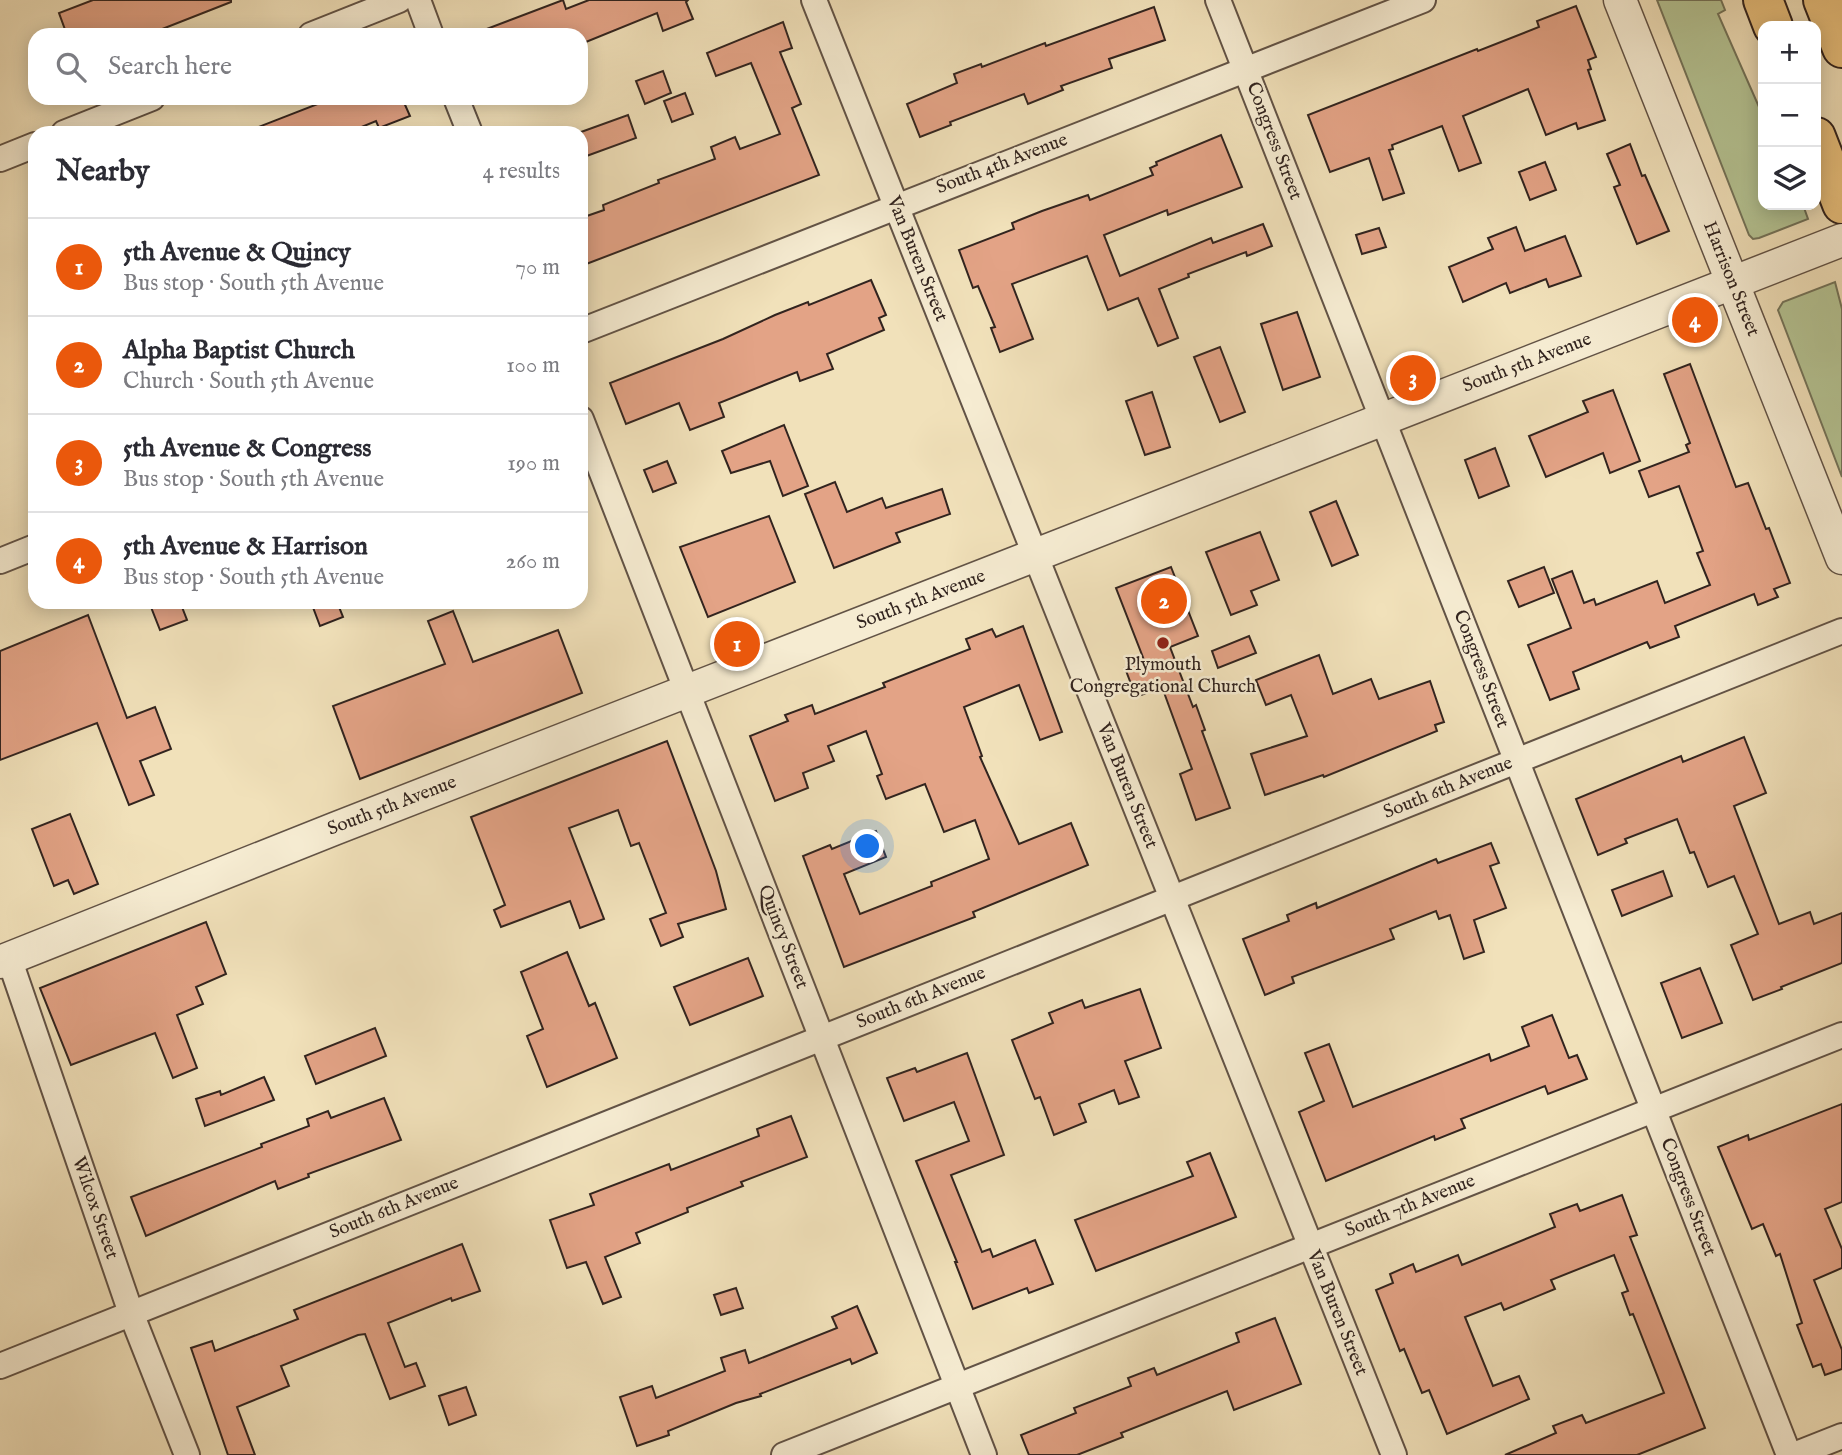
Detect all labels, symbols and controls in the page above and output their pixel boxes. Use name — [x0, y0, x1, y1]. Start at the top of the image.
map controls — [1758, 21, 1821, 210]
button: + — [1758, 21, 1821, 84]
search box — [28, 28, 588, 105]
icon: search — [52, 48, 90, 86]
text: Search here — [108, 50, 232, 83]
street label: Congress Street — [1240, 79, 1308, 204]
button: − — [1758, 84, 1821, 147]
street label: South 4th Avenue — [933, 128, 1071, 200]
button: layers — [1758, 147, 1821, 210]
text: Nearby — [56, 153, 149, 191]
text: 4 results — [482, 157, 560, 186]
street label: Van Buren Street — [881, 192, 953, 326]
street label: Harrison Street — [1697, 218, 1765, 340]
text: 5th Avenue & Quincy — [123, 236, 351, 269]
text: 1 — [75, 253, 83, 282]
text: 70 m — [515, 253, 560, 282]
text: Bus stop · South 5th Avenue — [123, 269, 384, 298]
pin: 4 — [1672, 294, 1718, 346]
street label: South 5th Avenue — [1459, 327, 1595, 399]
text: Alpha Baptist Church — [123, 334, 355, 367]
text: 2 — [74, 351, 84, 380]
text: 100 m — [506, 351, 560, 380]
pin: 3 — [1390, 352, 1436, 404]
text: Church · South 5th Avenue — [123, 367, 374, 396]
text: 5th Avenue & Congress — [123, 432, 371, 465]
text: 3 — [75, 449, 83, 478]
text: 190 m — [507, 449, 560, 478]
text: Bus stop · South 5th Avenue — [123, 465, 384, 494]
text: 5th Avenue & Harrison — [123, 530, 368, 563]
text: 4 — [73, 547, 85, 576]
text: 260 m — [505, 547, 560, 576]
text: Bus stop · South 5th Avenue — [123, 563, 384, 592]
street label: South 5th Avenue — [853, 564, 989, 636]
pin: 2 — [1141, 575, 1187, 627]
street label: Congress Street — [1447, 607, 1515, 732]
pin: 1 — [714, 618, 760, 670]
marker: Plymouth Congregational Church — [1155, 635, 1171, 651]
place label: Plymouth Congregational Church — [1070, 653, 1256, 699]
street label: Van Buren Street — [1091, 719, 1163, 853]
street label: South 6th Avenue — [1380, 751, 1516, 825]
street label: South 5th Avenue — [324, 770, 460, 842]
your location — [850, 829, 884, 863]
street label: Quincy Street — [752, 882, 814, 993]
street label: South 6th Avenue — [853, 961, 989, 1035]
street label: Congress Street — [1654, 1135, 1722, 1260]
street label: Wilcox Street — [66, 1153, 124, 1263]
street label: South 7th Avenue — [1341, 1169, 1479, 1243]
street label: South 6th Avenue — [326, 1171, 462, 1245]
street label: Van Buren Street — [1301, 1246, 1373, 1380]

